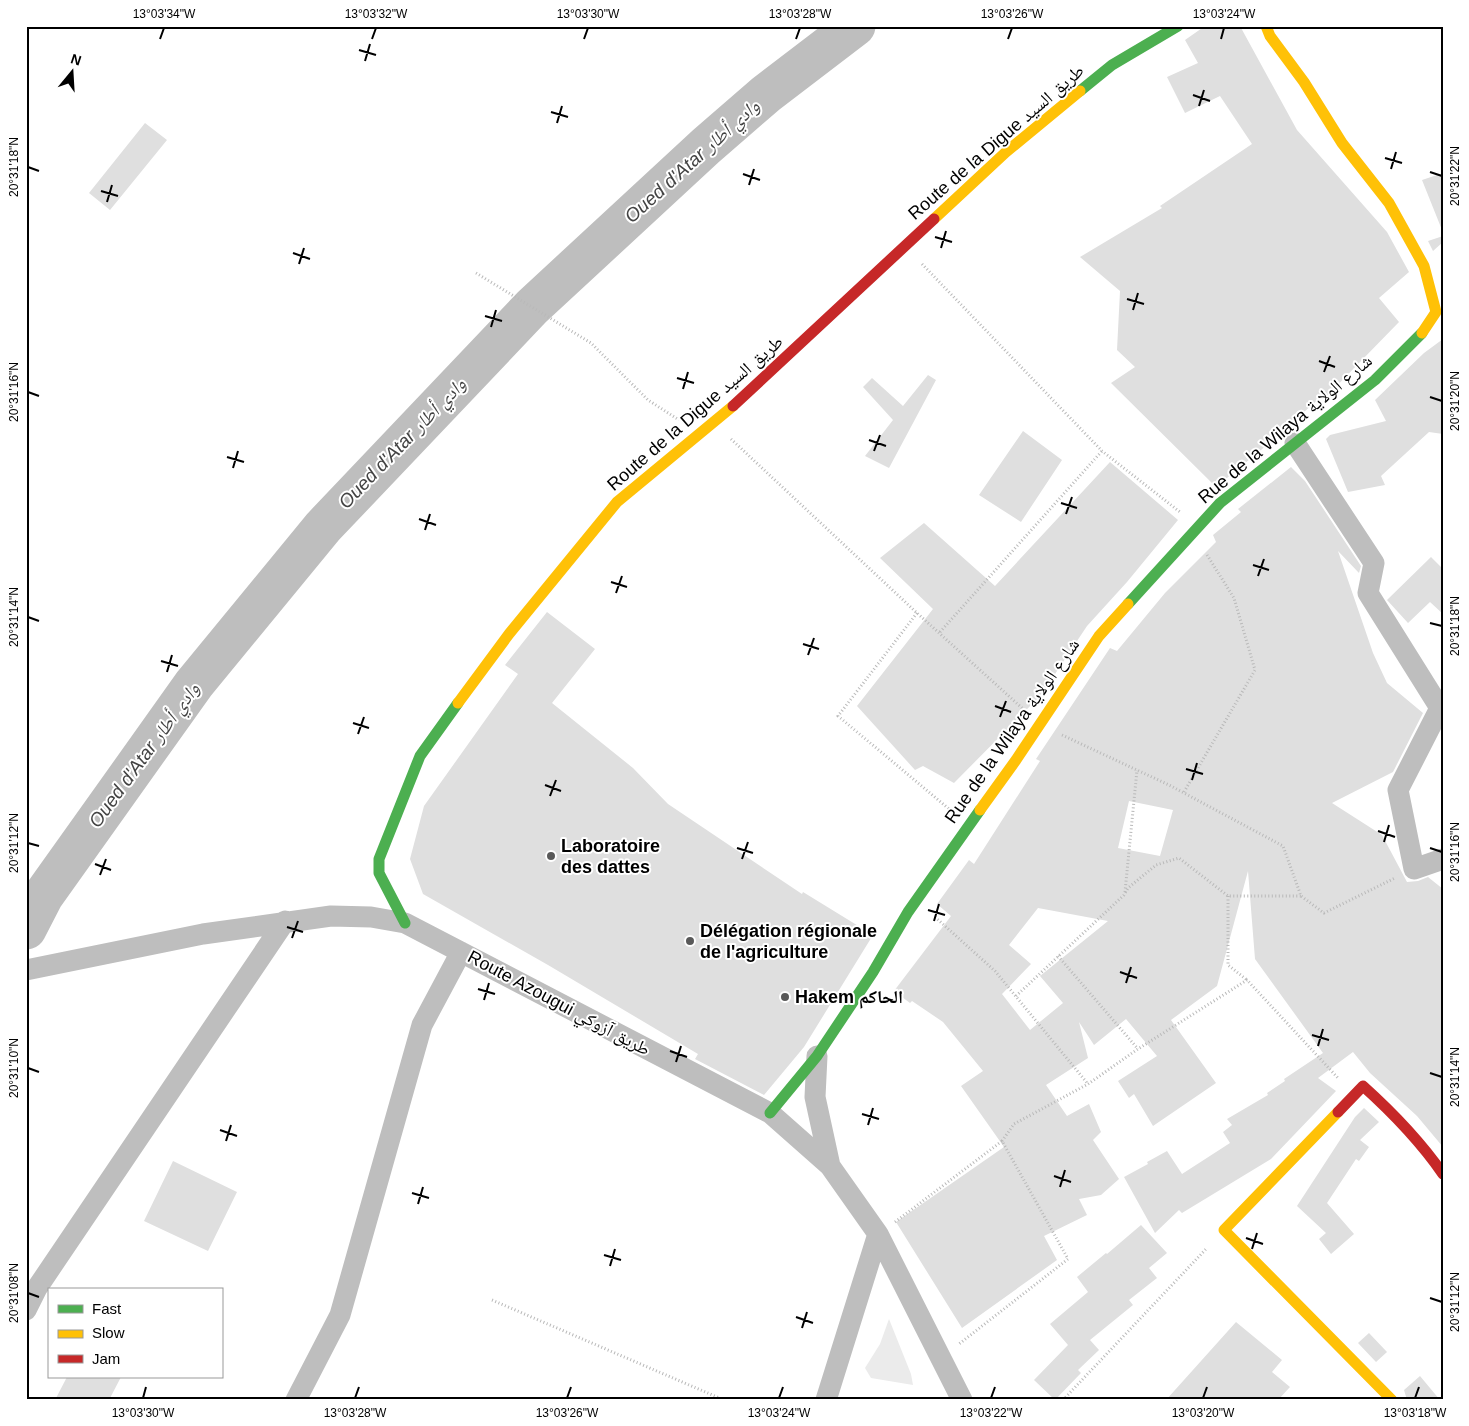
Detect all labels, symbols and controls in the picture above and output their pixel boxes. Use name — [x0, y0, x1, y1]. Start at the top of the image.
text: 13°03'34"W — [133, 7, 196, 21]
text: 13°03'32"W — [345, 7, 408, 21]
text: 13°03'30"W — [557, 7, 620, 21]
text: 13°03'28"W — [769, 7, 832, 21]
text: 13°03'26"W — [981, 7, 1044, 21]
text: 13°03'24"W — [1193, 7, 1256, 21]
north arrow — [48, 48, 98, 98]
text: N — [69, 50, 83, 69]
street label: Route de la Digue طريق السيد — [904, 60, 1089, 224]
water label: Oued d'Atar وادي أطار — [620, 95, 767, 230]
text: 20°31'18"N — [7, 137, 21, 197]
text: 20°31'22"N — [1448, 146, 1462, 206]
street label: Route de la Digue طريق السيد — [603, 331, 788, 495]
street label: Rue de la Wilaya شارع الولاية — [1194, 350, 1377, 508]
text: 20°31'16"N — [7, 362, 21, 422]
text: 20°31'20"N — [1448, 371, 1462, 431]
water label: Oued d'Atar وادي أطار — [334, 373, 473, 516]
text: 20°31'14"N — [7, 587, 21, 647]
text: 20°31'18"N — [1448, 596, 1462, 656]
street label: Rue de la Wilaya شارع الولاية — [941, 635, 1084, 828]
water label: Oued d'Atar وادي أطار — [84, 678, 207, 834]
text: 20°31'12"N — [7, 813, 21, 873]
text: 20°31'16"N — [1448, 822, 1462, 882]
place label: Laboratoire des dattes — [561, 836, 660, 877]
marker: Laboratoire des dattes — [545, 850, 557, 862]
place label: Délégation régionale de l'agriculture — [700, 921, 877, 962]
marker: Délégation régionale de l'agriculture — [684, 935, 696, 947]
street label: Route Azougui طريق آزوكي — [462, 946, 654, 1064]
place label: Hakem الحاكم — [795, 987, 903, 1009]
marker: Hakem الحاكم — [779, 991, 791, 1003]
text: 20°31'10"N — [7, 1038, 21, 1098]
text: 20°31'14"N — [1448, 1047, 1462, 1107]
text: 20°31'08"N — [7, 1263, 21, 1323]
text: 20°31'12"N — [1448, 1272, 1462, 1332]
legend — [48, 1288, 222, 1378]
text: Fast — [92, 1300, 122, 1317]
text: Slow — [92, 1324, 125, 1341]
text: Jam — [92, 1350, 120, 1367]
text: 13°03'30"W — [112, 1406, 175, 1420]
text: 13°03'28"W — [324, 1406, 387, 1420]
text: 13°03'26"W — [536, 1406, 599, 1420]
text: 13°03'24"W — [748, 1406, 811, 1420]
text: 13°03'22"W — [960, 1406, 1023, 1420]
text: 13°03'20"W — [1172, 1406, 1235, 1420]
text: 13°03'18"W — [1384, 1406, 1447, 1420]

